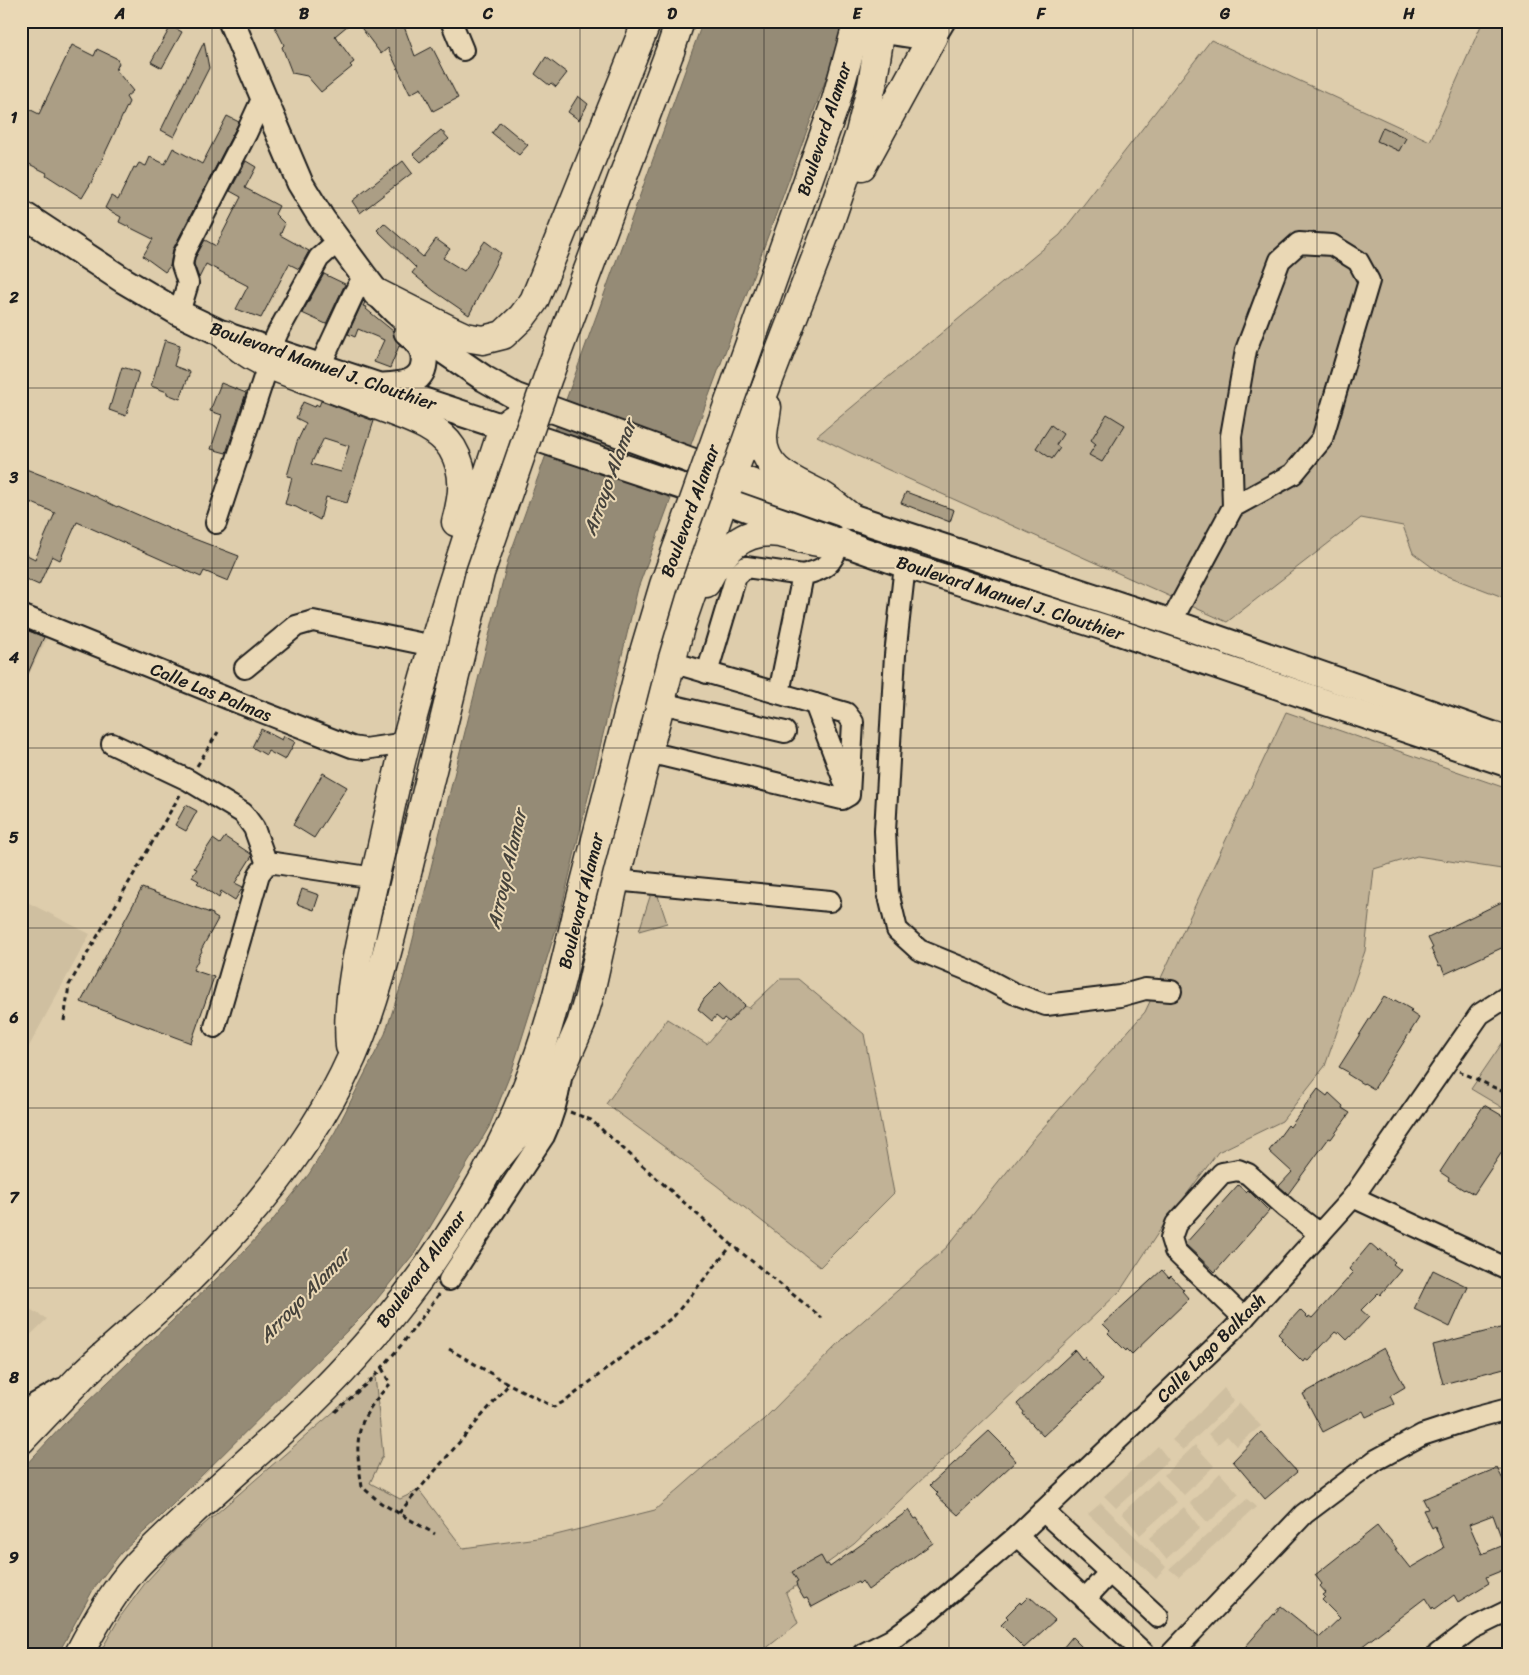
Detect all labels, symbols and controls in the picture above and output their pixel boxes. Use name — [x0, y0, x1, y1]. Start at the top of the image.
text: A — [114, 0, 125, 28]
text: B — [299, 0, 310, 28]
text: C — [482, 0, 494, 28]
text: D — [667, 0, 677, 28]
text: E — [853, 0, 863, 28]
text: F — [1036, 0, 1047, 28]
text: G — [1219, 0, 1231, 28]
text: H — [1402, 0, 1415, 28]
street label: Boulevard Alamar — [787, 56, 861, 200]
text: 1 — [11, 103, 18, 132]
text: 2 — [8, 283, 19, 312]
street label: Boulevard Manuel J. Clouthier — [205, 312, 442, 420]
water label: Arroyo Alamar — [573, 411, 647, 541]
street label: Boulevard Alamar — [651, 439, 729, 582]
text: 3 — [9, 463, 19, 492]
street label: Boulevard Manuel J. Clouthier — [892, 546, 1129, 650]
text: 4 — [8, 643, 19, 672]
street label: Calle Las Palmas — [145, 653, 277, 731]
water label: Arroyo Alamar — [477, 803, 537, 933]
text: 5 — [9, 823, 19, 852]
street label: Boulevard Alamar — [549, 828, 614, 972]
text: 6 — [8, 1003, 19, 1032]
text: 7 — [9, 1183, 20, 1212]
street label: Boulevard Alamar — [367, 1202, 476, 1335]
water label: Arroyo Alamar — [250, 1238, 361, 1351]
street label: Calle Lago Balkash — [1148, 1285, 1274, 1411]
text: 8 — [8, 1363, 19, 1392]
text: 9 — [9, 1543, 19, 1572]

